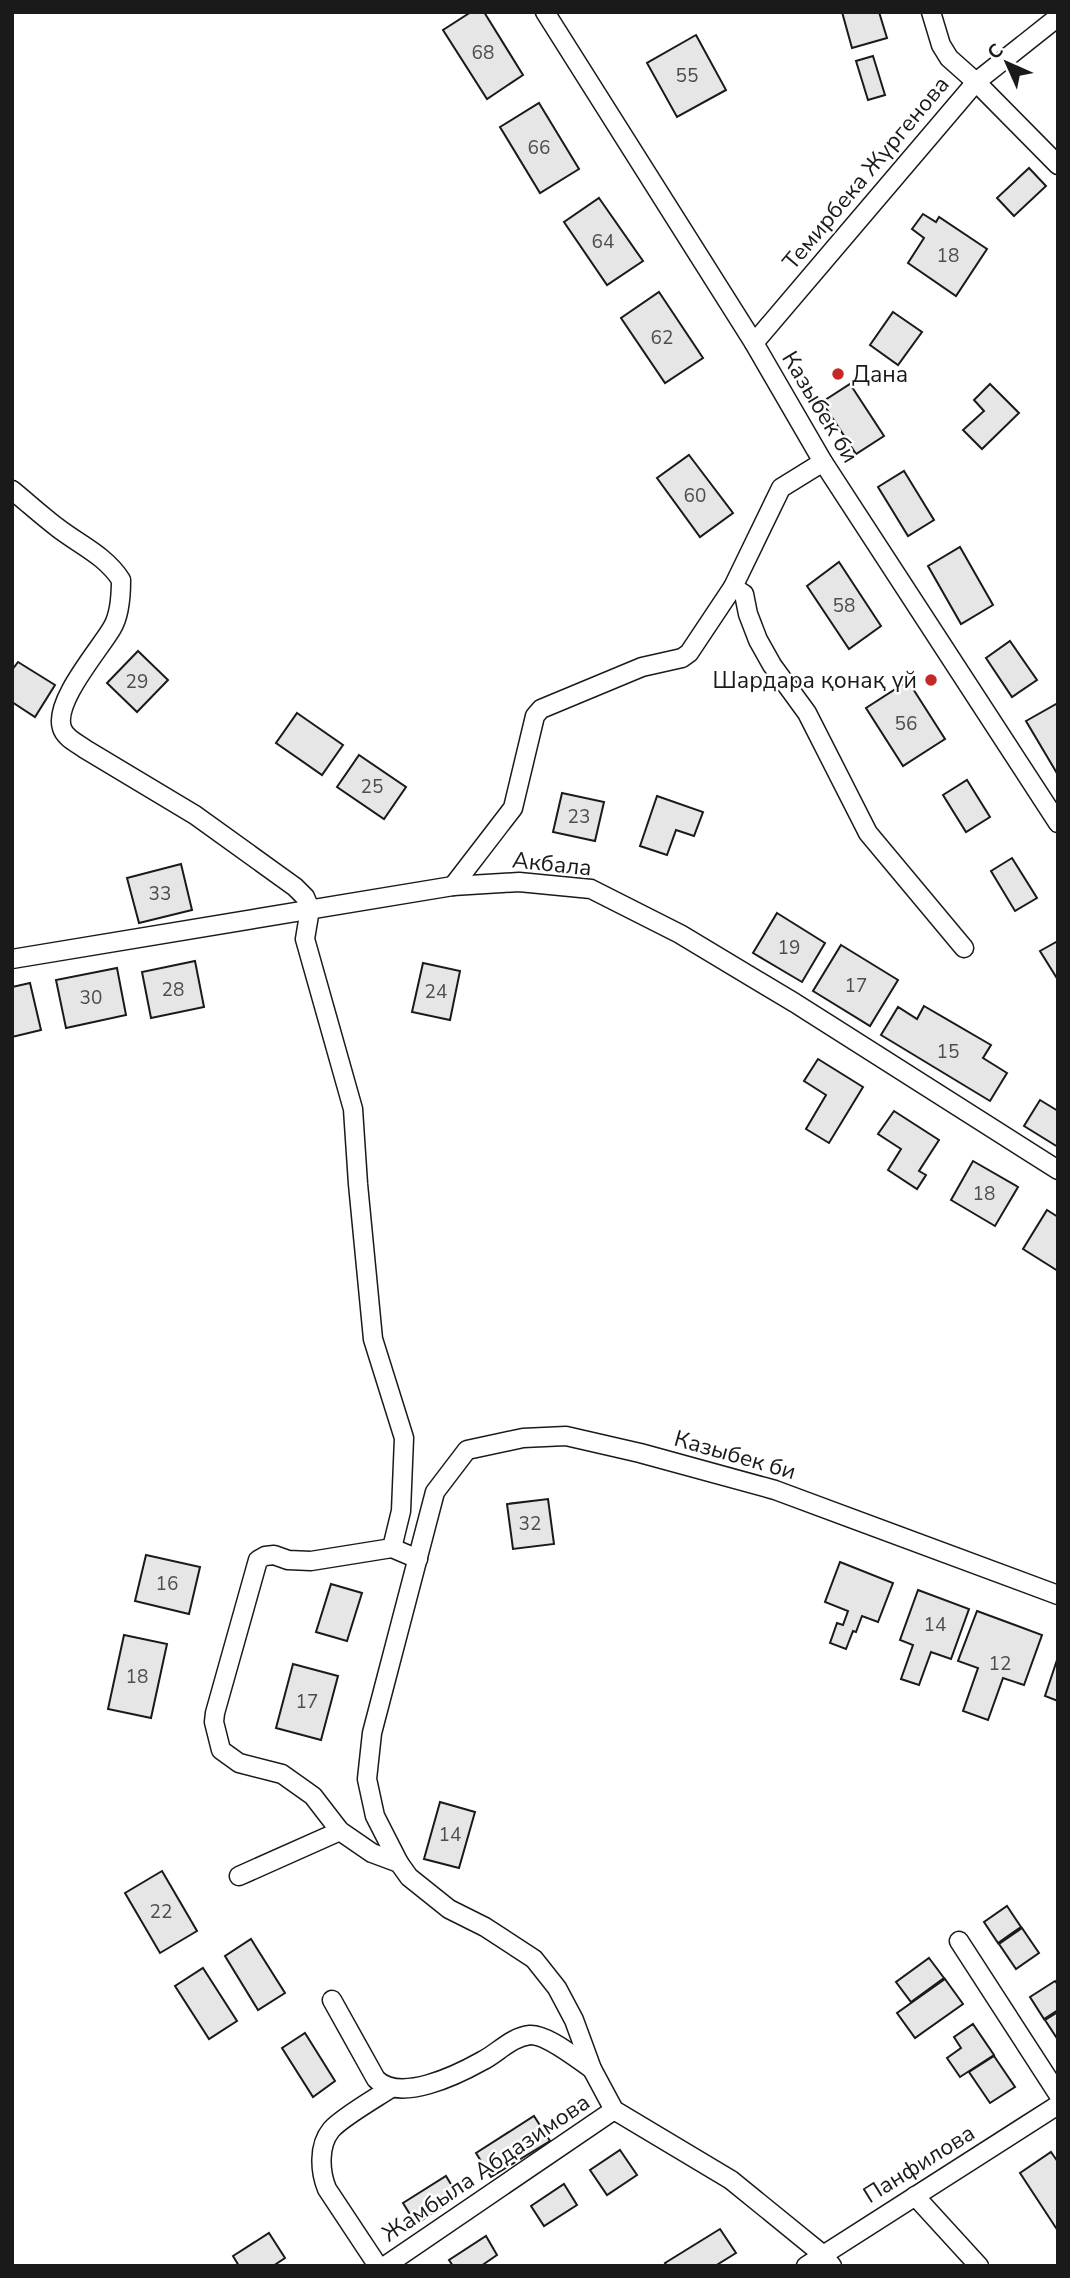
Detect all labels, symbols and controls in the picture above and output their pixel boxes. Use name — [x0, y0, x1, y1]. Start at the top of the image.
north arrow — [972, 28, 1042, 98]
text: С — [982, 38, 1010, 65]
house number: 68 — [472, 40, 494, 66]
house number: 55 — [676, 63, 698, 89]
street label: Темирбека Жүргенова — [776, 70, 956, 276]
house number: 66 — [528, 135, 550, 161]
house number: 64 — [592, 229, 614, 255]
house number: 18 — [937, 243, 959, 269]
house number: 62 — [651, 325, 673, 351]
street label: Казыбек би — [774, 345, 866, 469]
place label: Дана — [852, 359, 908, 390]
marker: Дана — [830, 366, 846, 382]
house number: 60 — [684, 483, 706, 509]
house number: 58 — [833, 593, 855, 619]
place label: Шардара қонақ үй — [713, 665, 917, 696]
house number: 29 — [126, 669, 148, 695]
marker: Шардара қонақ үй — [923, 672, 939, 688]
house number: 56 — [895, 711, 917, 737]
house number: 25 — [361, 774, 383, 800]
house number: 23 — [568, 804, 590, 830]
street label: Акбала — [511, 844, 593, 884]
house number: 33 — [149, 881, 171, 907]
house number: 19 — [778, 935, 800, 961]
house number: 17 — [845, 973, 867, 999]
house number: 28 — [162, 977, 184, 1003]
house number: 24 — [425, 979, 447, 1005]
house number: 30 — [80, 985, 102, 1011]
house number: 15 — [937, 1039, 959, 1065]
house number: 18 — [973, 1181, 995, 1207]
street label: Казыбек би — [670, 1423, 800, 1487]
house number: 32 — [519, 1511, 541, 1537]
house number: 16 — [156, 1571, 178, 1597]
house number: 14 — [924, 1612, 946, 1638]
house number: 12 — [989, 1651, 1011, 1677]
house number: 18 — [126, 1664, 148, 1690]
house number: 17 — [296, 1689, 318, 1715]
house number: 14 — [439, 1822, 461, 1848]
house number: 22 — [150, 1899, 172, 1925]
street label: Жамбыла Абдазимова — [376, 2087, 596, 2249]
street label: Панфилова — [857, 2117, 981, 2211]

